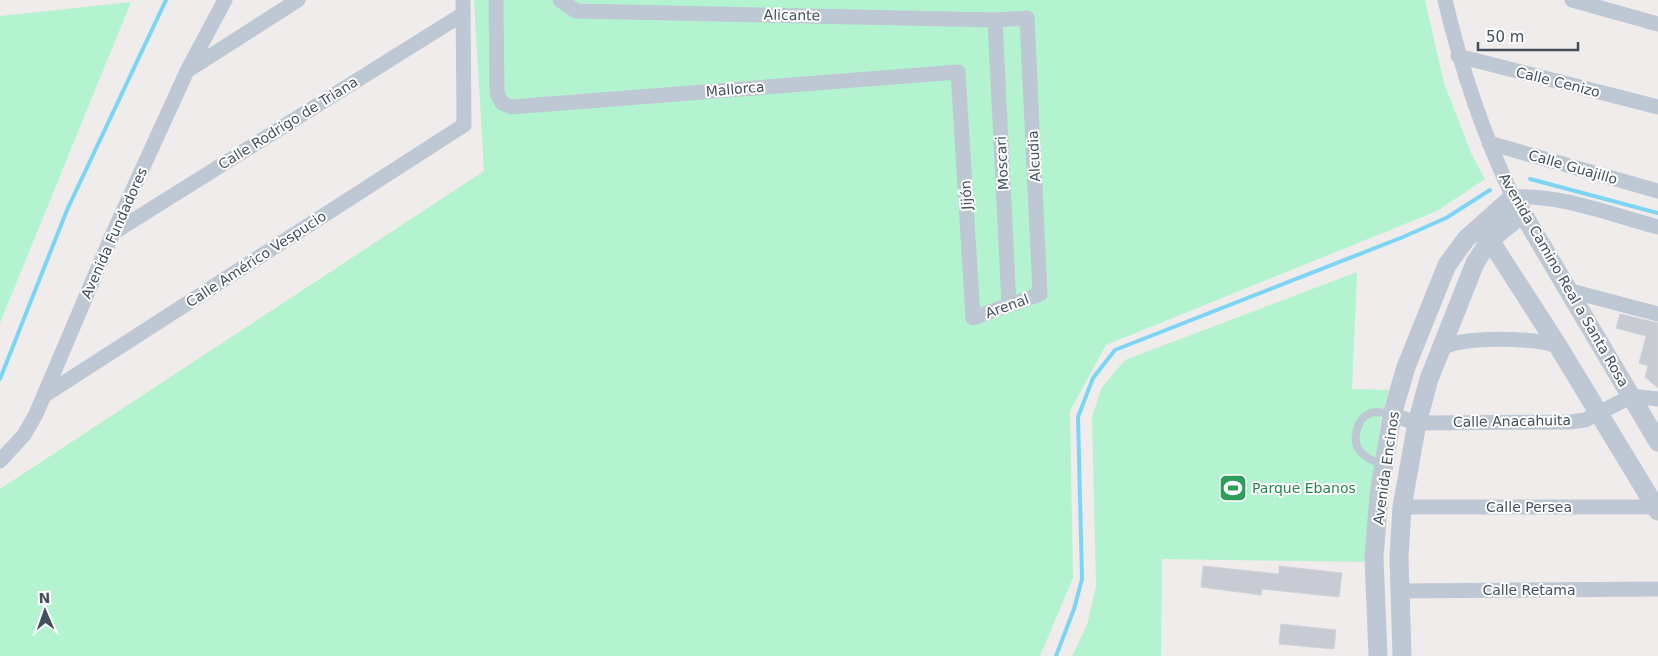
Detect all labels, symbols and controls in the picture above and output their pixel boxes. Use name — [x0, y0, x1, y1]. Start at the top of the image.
street label: Alicante — [764, 7, 820, 23]
scale bar — [1478, 20, 1578, 52]
text: 50 m — [1486, 28, 1524, 46]
street label: Calle Cenizo — [1514, 64, 1602, 100]
street label: Calle Rodrigo de Triana — [215, 73, 361, 173]
street label: Mallorca — [705, 78, 765, 100]
street label: Alcudia — [1025, 130, 1043, 182]
street label: Moscari — [993, 136, 1011, 190]
street label: Calle Guajillo — [1527, 147, 1619, 187]
street label: Avenida Fundadores — [78, 165, 150, 301]
street label: Avenida Camino Real a Santa Rosa — [1496, 170, 1632, 390]
street label: Jijón — [957, 180, 975, 211]
street label: Calle Américo Vespucio — [183, 208, 329, 310]
street label: Arenal — [983, 291, 1031, 321]
street label: Avenida Encinos — [1370, 410, 1402, 526]
street label: Calle Anacahuita — [1453, 412, 1571, 430]
sports icon: Parque Ebanos — [1218, 473, 1248, 503]
place label: Parque Ebanos — [1252, 480, 1356, 496]
street label: Calle Persea — [1486, 499, 1572, 515]
street label: Calle Retama — [1482, 582, 1576, 598]
north arrow — [20, 586, 70, 636]
text: N — [38, 590, 51, 606]

